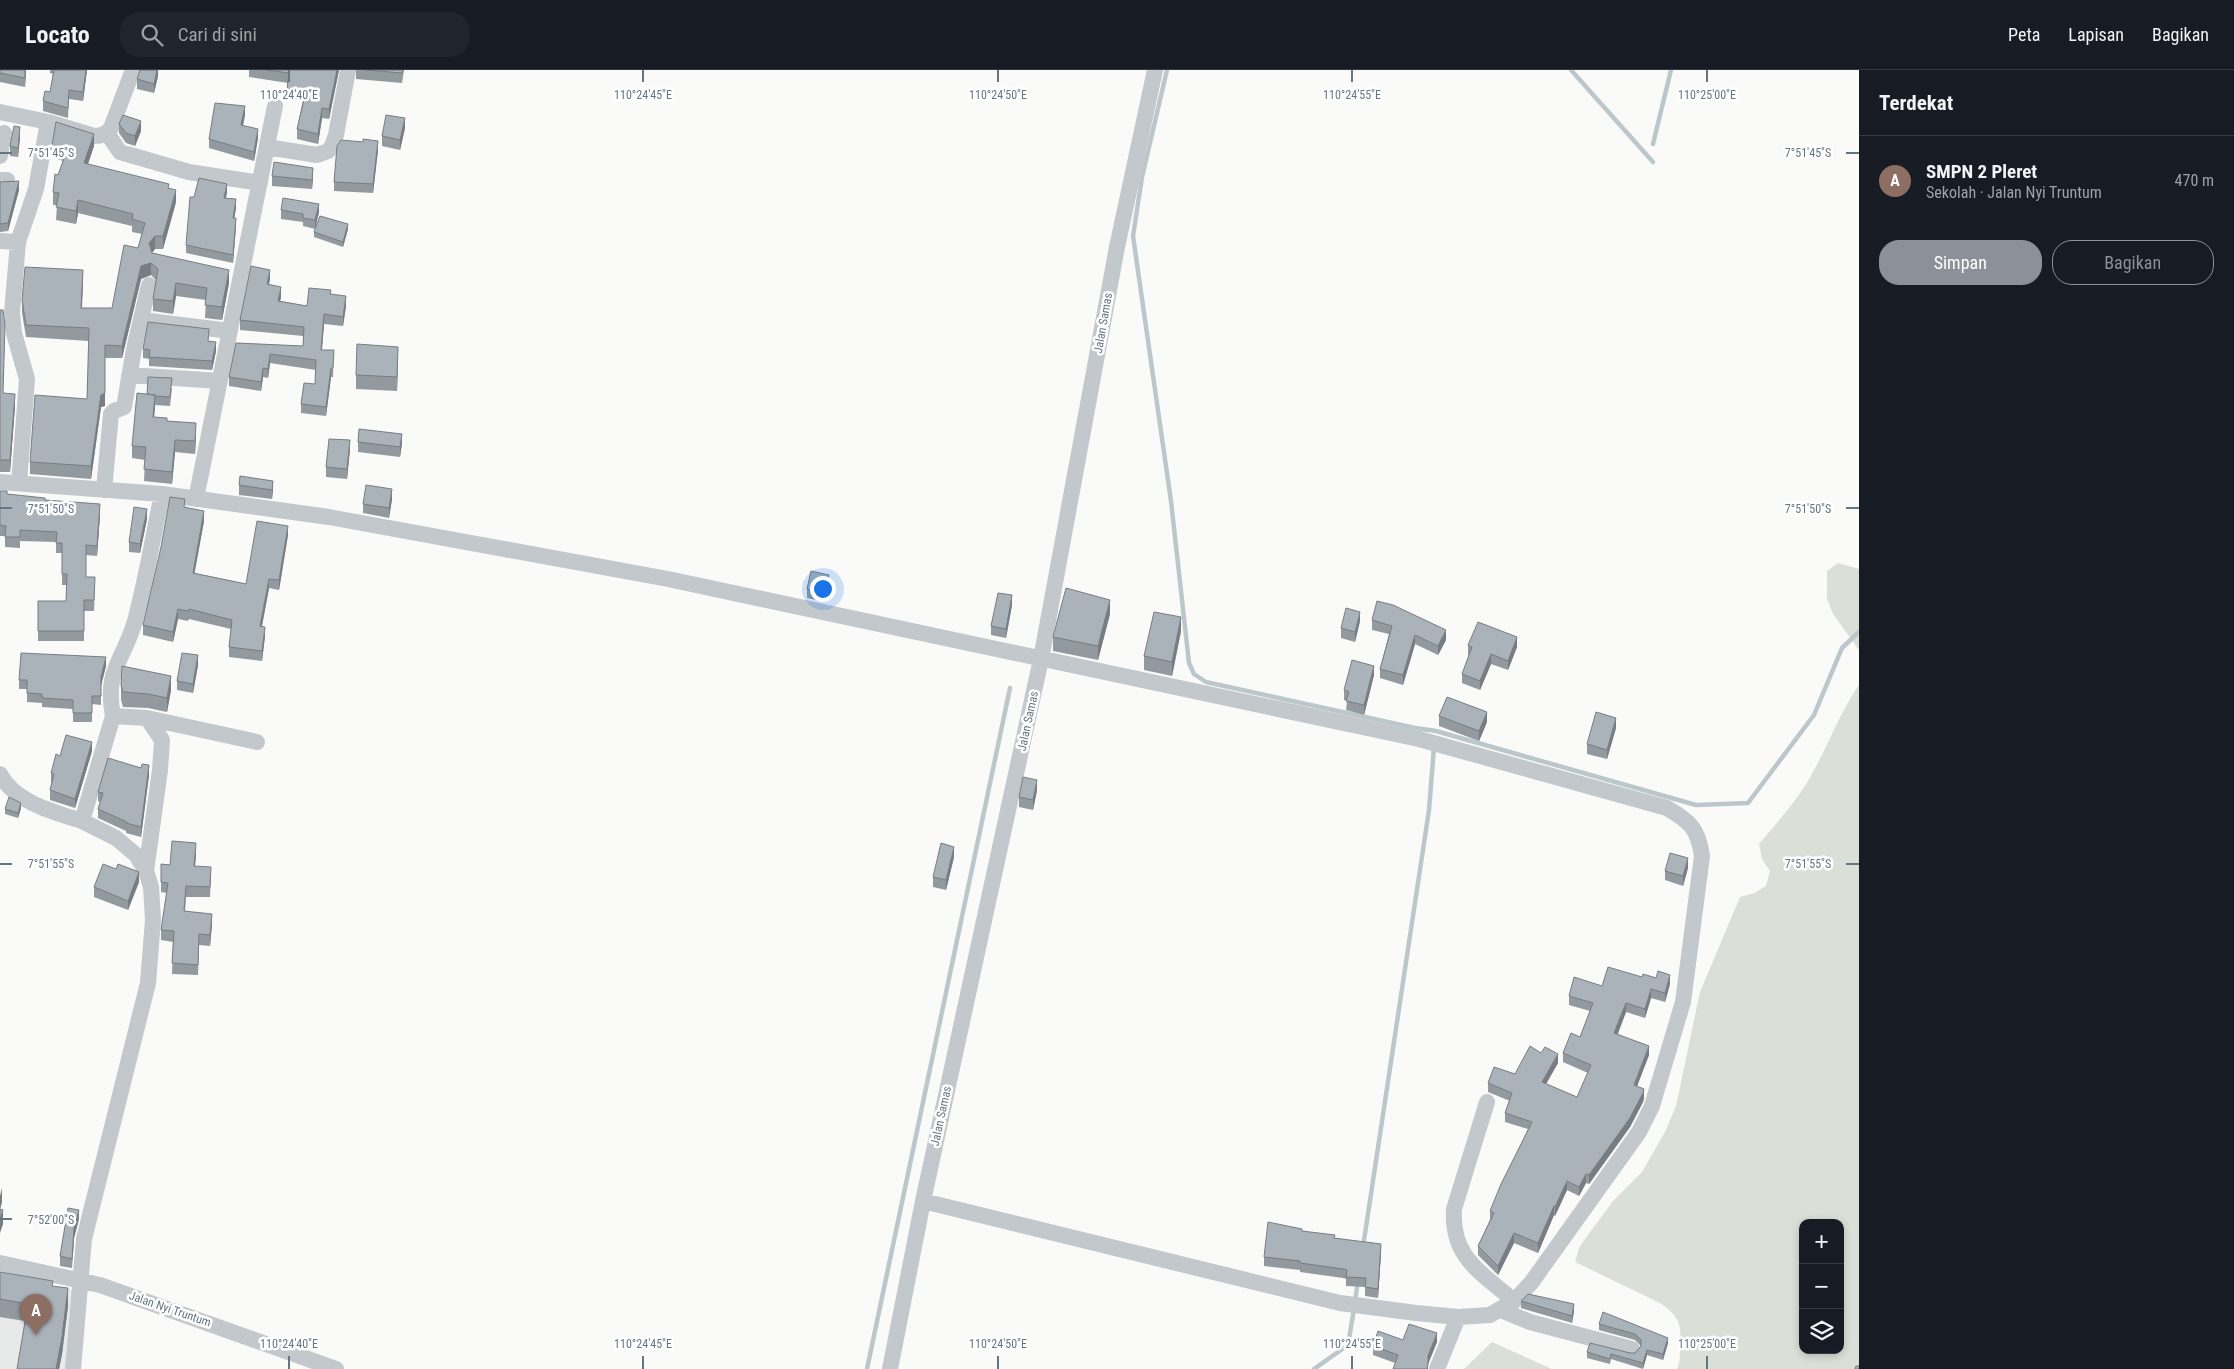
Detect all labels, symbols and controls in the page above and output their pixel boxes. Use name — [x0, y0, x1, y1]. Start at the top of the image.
search box — [120, 12, 470, 57]
text: Locato — [25, 21, 90, 49]
icon: search — [138, 21, 166, 49]
text: Cari di sini — [178, 23, 257, 46]
text: Peta — [2008, 24, 2040, 45]
text: Lapisan — [2068, 24, 2124, 45]
text: Bagikan — [2152, 24, 2209, 45]
text: 110°24'40"E — [260, 88, 318, 102]
text: 110°24'45"E — [614, 88, 672, 102]
text: 110°24'50"E — [969, 88, 1027, 102]
text: 110°24'55"E — [1323, 88, 1381, 102]
text: 110°25'00"E — [1678, 88, 1736, 102]
text: Terdekat — [1879, 91, 1953, 115]
text: 7°51'45"S — [28, 146, 74, 160]
text: 7°51'45"S — [1785, 146, 1831, 160]
text: SMPN 2 Pleret — [1926, 160, 2037, 183]
text: A — [1890, 171, 1900, 190]
text: 470 m — [2175, 171, 2214, 190]
text: Sekolah · Jalan Nyi Truntum — [1926, 183, 2102, 202]
button: Simpan — [1879, 240, 2042, 285]
button: Bagikan — [2052, 240, 2214, 285]
street label: Jalan Samas — [1091, 292, 1115, 354]
text: 7°51'50"S — [28, 502, 74, 516]
text: 7°51'50"S — [1785, 502, 1831, 516]
your location — [810, 576, 836, 602]
street label: Jalan Samas — [1015, 690, 1041, 752]
text: 7°51'55"S — [28, 857, 74, 871]
text: 7°51'55"S — [1785, 857, 1831, 871]
street label: Jalan Samas — [928, 1085, 954, 1147]
text: 7°52'00"S — [28, 1213, 74, 1227]
map controls — [1799, 1219, 1844, 1354]
button: + — [1799, 1219, 1844, 1264]
button: − — [1799, 1264, 1844, 1309]
street label: Jalan Nyi Truntum — [127, 1288, 213, 1330]
pin: A — [20, 1294, 52, 1335]
button: layers — [1799, 1309, 1844, 1354]
text: 110°24'40"E — [260, 1337, 318, 1351]
text: 110°24'45"E — [614, 1337, 672, 1351]
text: 110°24'50"E — [969, 1337, 1027, 1351]
text: 110°24'55"E — [1323, 1337, 1381, 1351]
text: 110°25'00"E — [1678, 1337, 1736, 1351]

